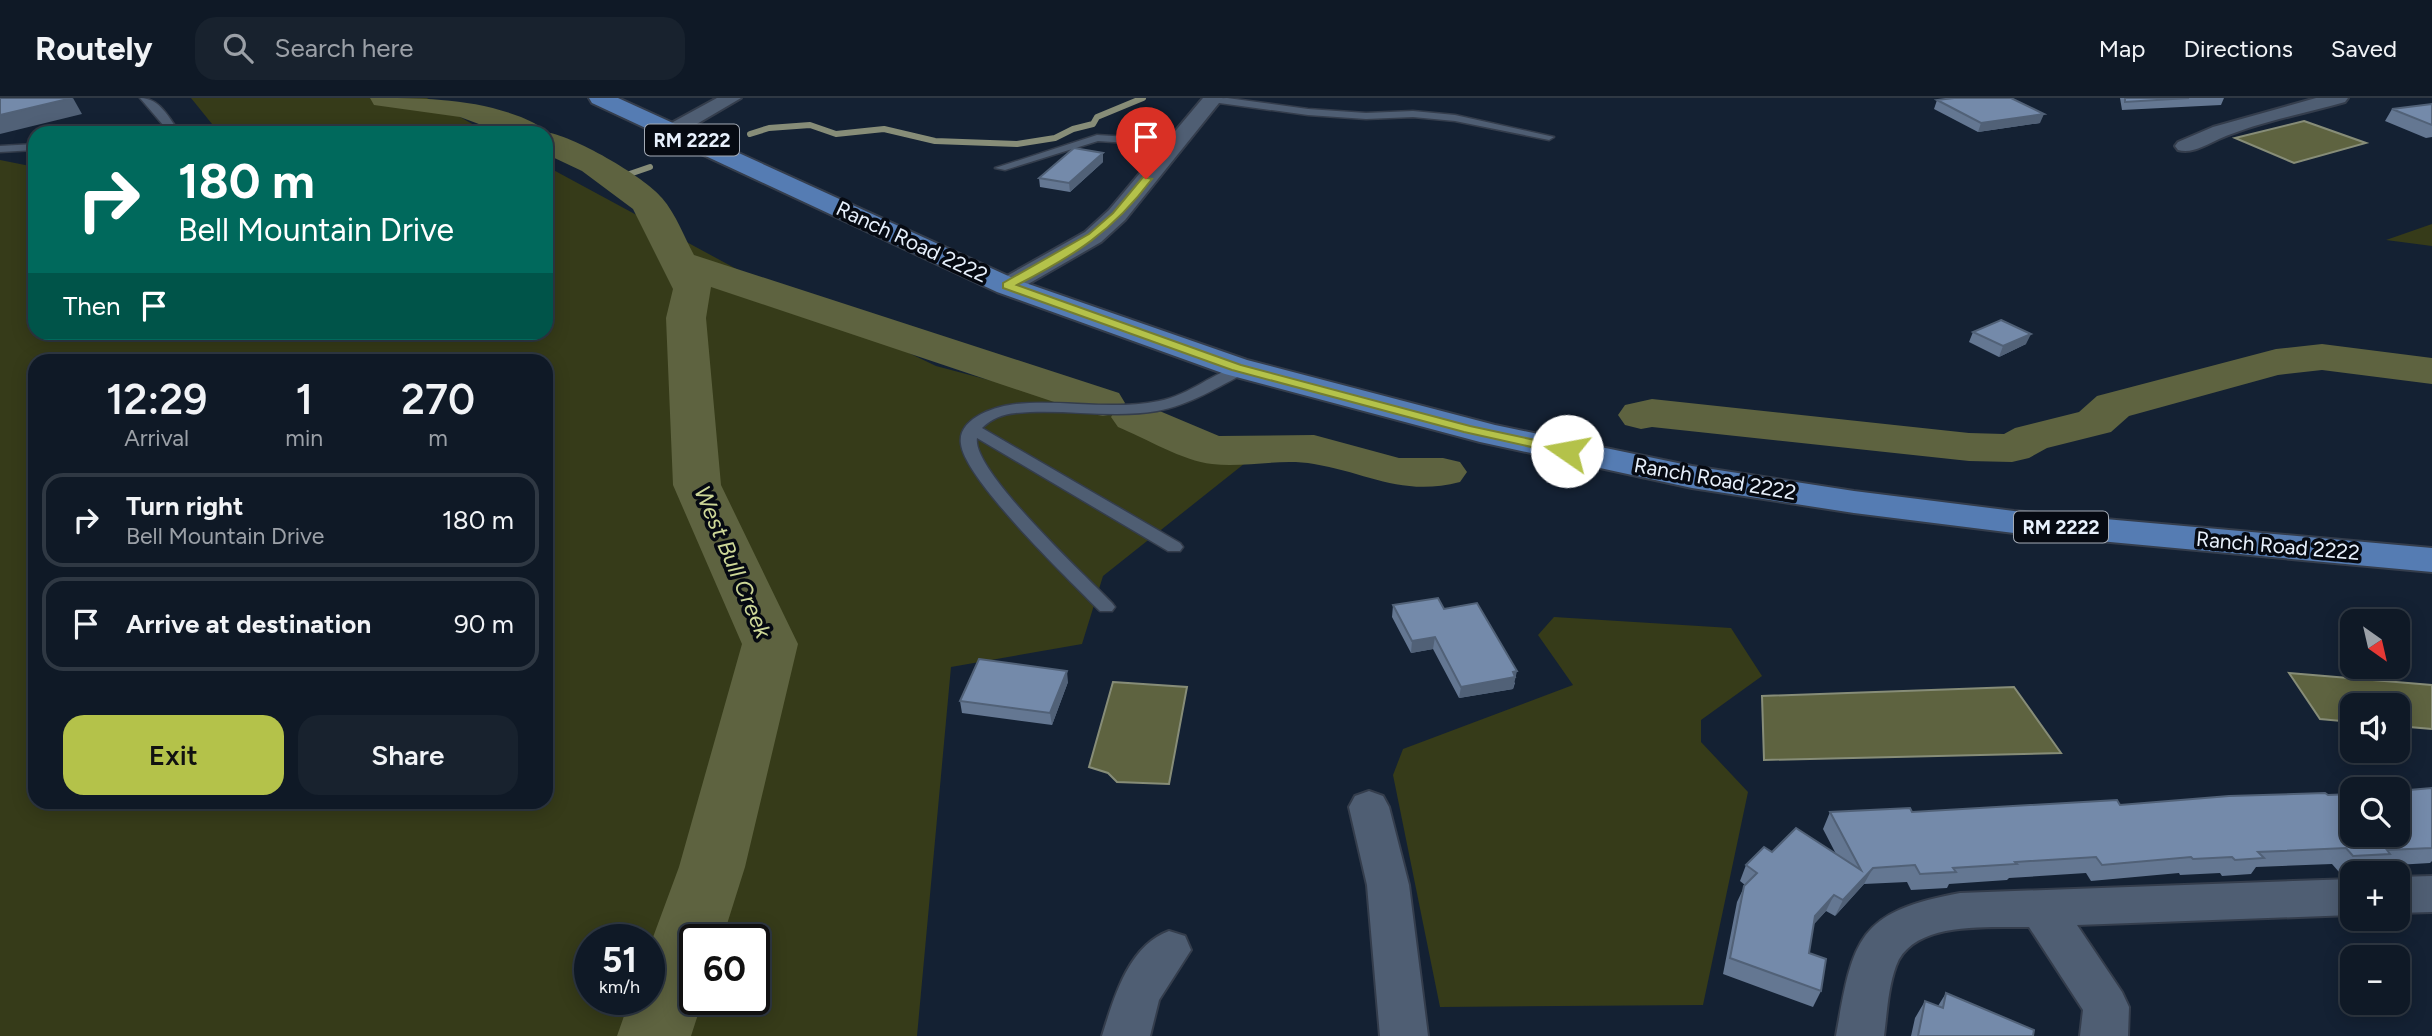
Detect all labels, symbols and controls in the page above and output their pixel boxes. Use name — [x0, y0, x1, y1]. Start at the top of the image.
search box — [195, 17, 685, 80]
text: Routely — [35, 29, 153, 68]
icon: search — [219, 29, 257, 67]
text: Search here — [275, 32, 414, 64]
text: Map — [2099, 34, 2145, 63]
text: Directions — [2183, 34, 2293, 63]
text: Saved — [2331, 34, 2397, 63]
pin — [1116, 107, 1176, 179]
icon: arrive — [1127, 118, 1165, 156]
road number: RM 2222 — [645, 124, 739, 156]
text: 180 m — [178, 151, 315, 210]
icon: right — [63, 154, 154, 245]
street label: Ranch Road 2222 — [832, 195, 992, 288]
text: Bell Mountain Drive — [178, 211, 454, 249]
icon: arrive — [135, 287, 173, 325]
text: Then — [63, 290, 121, 322]
text: 12:29 — [106, 374, 207, 425]
text: 1 — [295, 374, 313, 425]
text: 270 — [401, 374, 475, 425]
position arrow — [1530, 414, 1604, 488]
text: Arrival — [124, 424, 189, 452]
text: min — [285, 424, 323, 452]
text: m — [428, 424, 448, 452]
street label: Ranch Road 2222 — [1632, 452, 1798, 505]
water label: West Bull Creek — [688, 482, 778, 643]
text: Turn right — [126, 490, 243, 522]
icon: right — [67, 501, 105, 539]
text: 180 m — [442, 504, 514, 536]
road number: RM 2222 — [2014, 512, 2108, 542]
text: Bell Mountain Drive — [126, 522, 324, 550]
street label: Ranch Road 2222 — [2195, 526, 2361, 565]
icon: arrive — [67, 605, 105, 643]
text: Arrive at destination — [126, 608, 371, 640]
text: 90 m — [454, 608, 514, 640]
north arrow — [2340, 609, 2410, 679]
map controls — [2340, 609, 2410, 1015]
button: sound — [2340, 693, 2410, 763]
button: Exit — [63, 715, 284, 795]
button: Share — [298, 715, 518, 795]
button: search — [2340, 777, 2410, 847]
button: + — [2340, 861, 2410, 931]
speed limit sign: 60 — [679, 924, 770, 1015]
text: 51 — [602, 939, 637, 981]
button: − — [2340, 945, 2410, 1015]
text: km/h — [599, 976, 640, 998]

